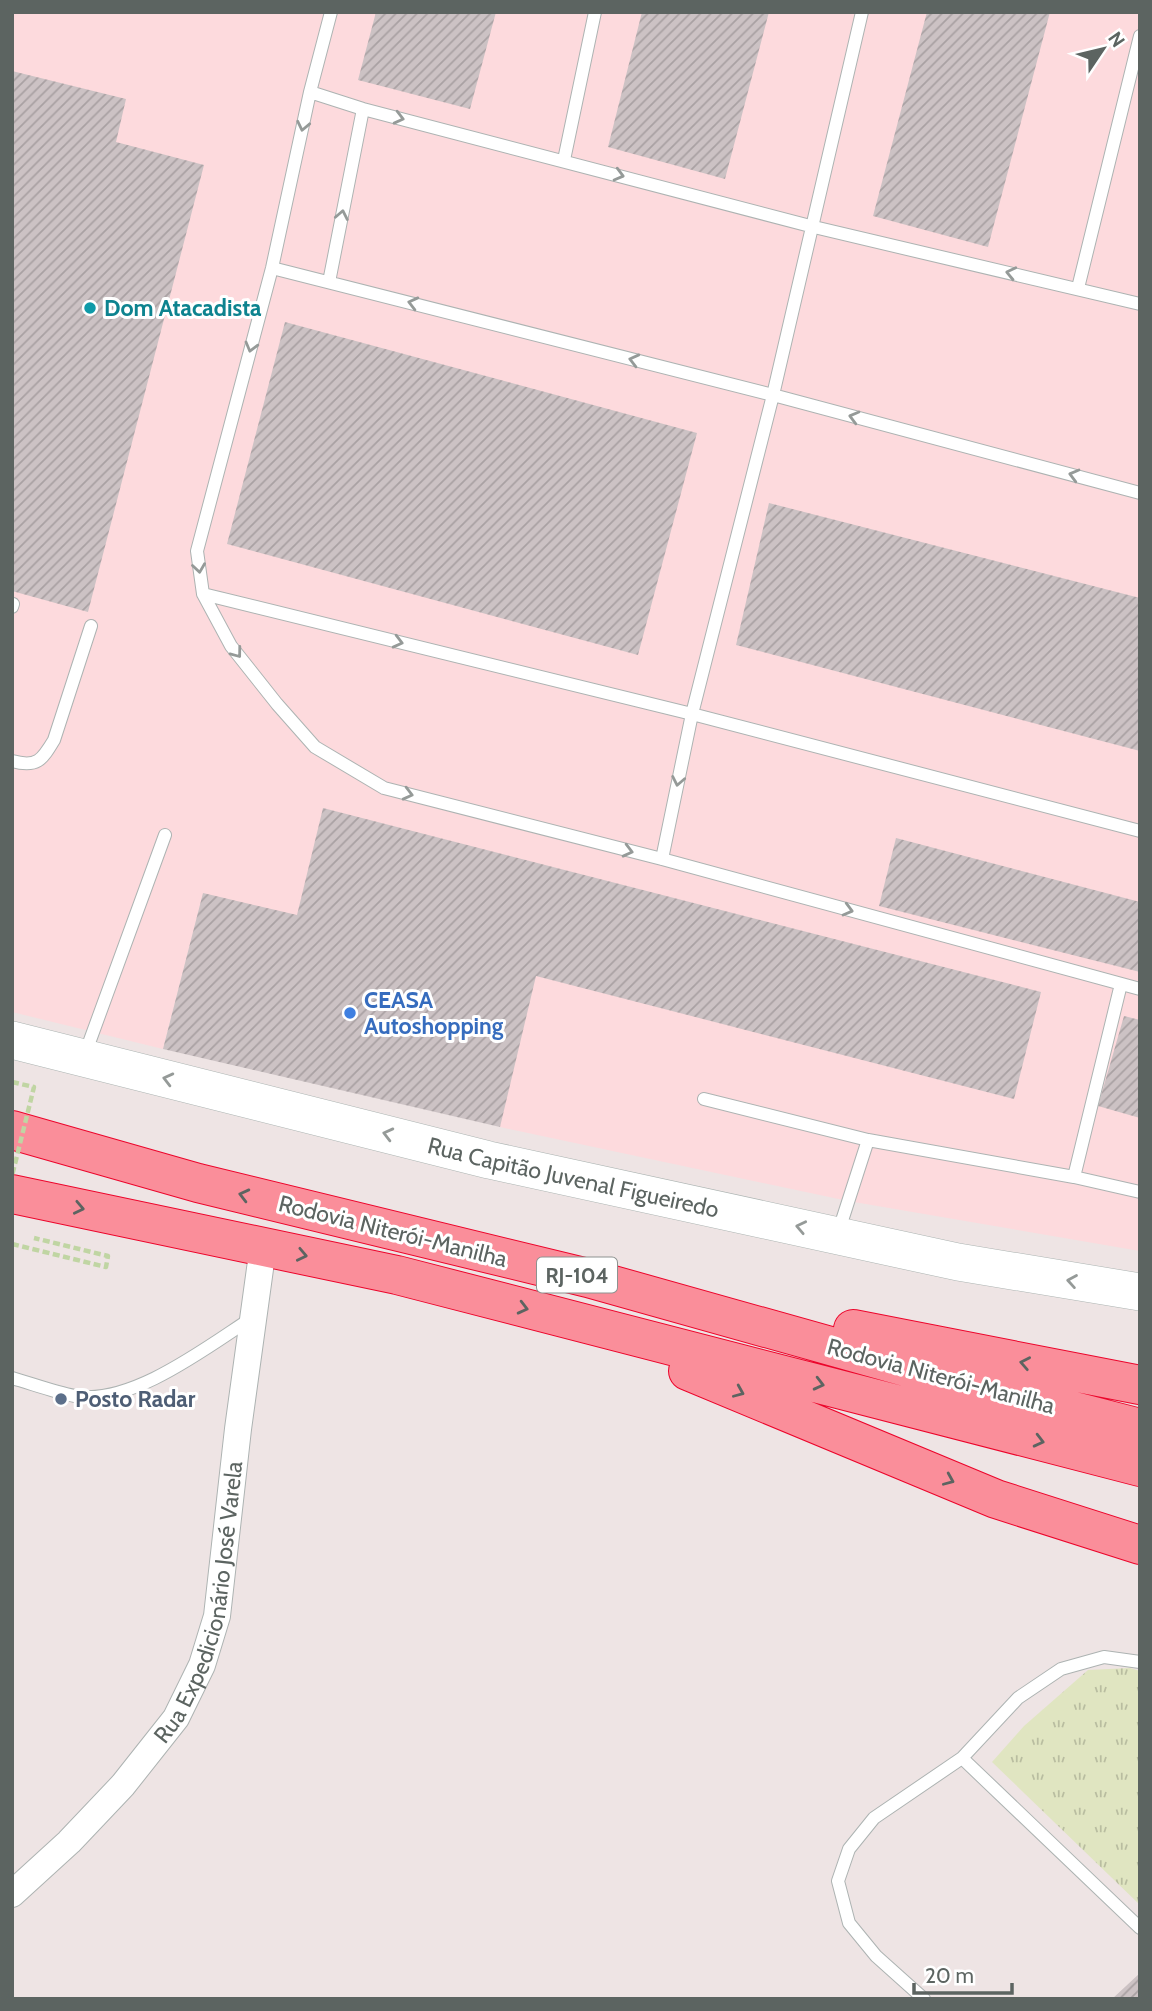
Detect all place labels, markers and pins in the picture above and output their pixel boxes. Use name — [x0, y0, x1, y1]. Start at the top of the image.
place label: Dom Atacadista — [104, 294, 262, 322]
marker: Dom Atacadista — [82, 300, 98, 316]
place label: CEASA Autoshopping — [364, 986, 504, 1040]
marker: CEASA Autoshopping — [342, 1005, 358, 1021]
place label: Posto Radar — [75, 1385, 196, 1413]
marker: Posto Radar — [53, 1391, 69, 1407]

